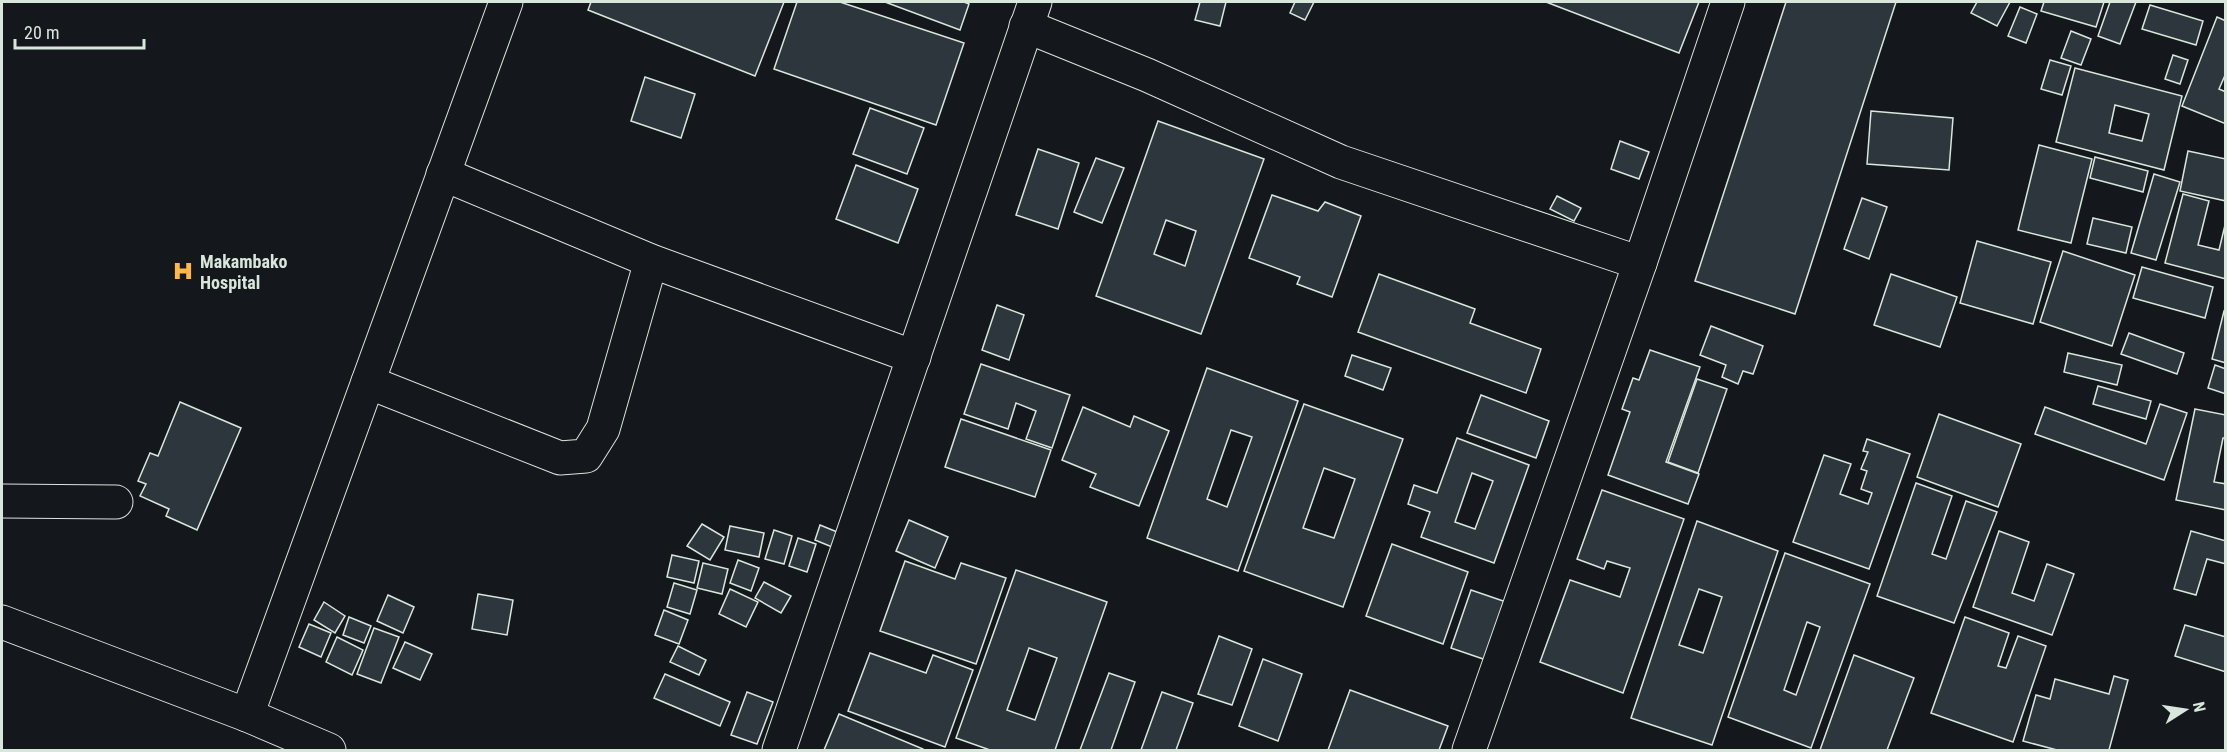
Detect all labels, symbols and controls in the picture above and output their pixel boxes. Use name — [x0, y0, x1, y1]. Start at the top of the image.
scale bar — [15, 12, 144, 50]
text: 20 m — [24, 22, 59, 43]
place label: Makambako Hospital — [200, 251, 288, 293]
hospital icon: Makambako Hospital — [171, 259, 195, 283]
north arrow — [2155, 680, 2215, 740]
text: N — [2189, 700, 2209, 714]

